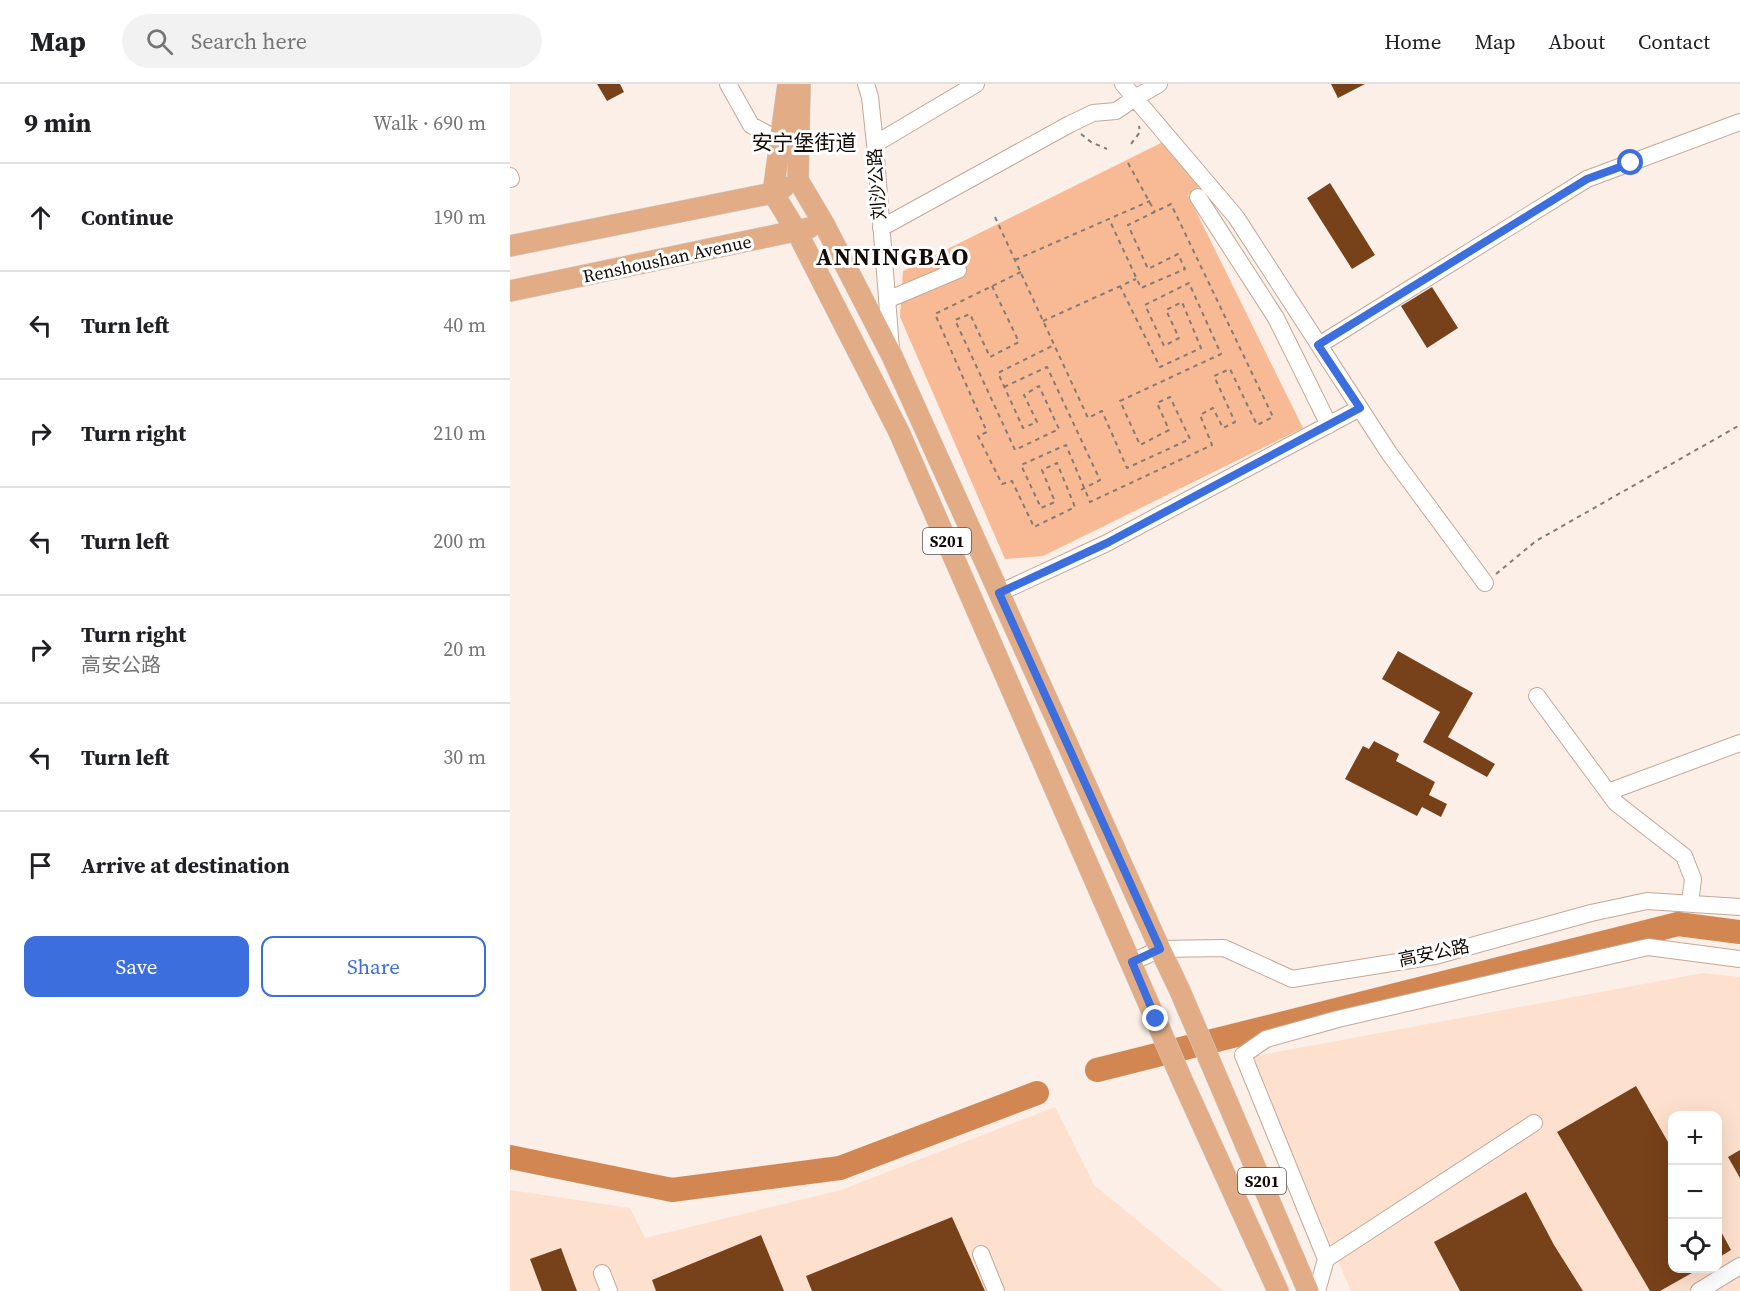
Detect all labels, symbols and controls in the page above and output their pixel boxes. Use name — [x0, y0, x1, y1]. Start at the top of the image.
search box — [122, 14, 542, 68]
text: Map — [30, 22, 86, 60]
icon: search — [143, 25, 176, 58]
text: Search here — [191, 26, 307, 56]
text: Home — [1384, 27, 1442, 56]
text: Map — [1475, 27, 1516, 56]
text: About — [1549, 27, 1605, 56]
text: Contact — [1638, 27, 1710, 56]
text: 9 min — [24, 105, 91, 141]
text: Walk · 690 m — [373, 109, 486, 137]
district label: 安宁堡街道 — [752, 128, 857, 157]
street label: 刘沙公路 — [862, 147, 891, 221]
route start — [1617, 149, 1643, 175]
icon: ahead — [24, 201, 57, 234]
text: Continue — [81, 202, 174, 232]
text: 190 m — [433, 203, 486, 231]
street label: Renshoushan Avenue — [580, 228, 754, 289]
district label: ANNINGBAO — [816, 240, 970, 273]
icon: left — [24, 309, 57, 342]
text: Turn left — [81, 310, 169, 340]
text: 40 m — [443, 311, 486, 339]
icon: right — [24, 417, 57, 450]
text: Turn right — [81, 418, 186, 448]
text: 210 m — [433, 419, 486, 447]
icon: left — [24, 525, 57, 558]
text: Turn left — [81, 526, 169, 556]
text: 200 m — [433, 527, 486, 555]
road number: S201 — [923, 528, 971, 554]
text: Turn right — [81, 619, 186, 649]
icon: right — [24, 633, 57, 666]
text: 20 m — [443, 635, 486, 663]
text: 高安公路 — [81, 651, 161, 679]
icon: left — [24, 741, 57, 774]
text: Turn left — [81, 742, 169, 772]
text: 30 m — [443, 743, 486, 771]
icon: arrive — [24, 849, 57, 882]
text: Arrive at destination — [81, 850, 290, 880]
street label: 高安公路 — [1396, 933, 1472, 972]
button: Save — [24, 936, 249, 997]
button: Share — [261, 936, 486, 997]
route end — [1142, 1005, 1168, 1031]
map controls — [1668, 1111, 1722, 1273]
button: + — [1668, 1111, 1722, 1165]
button: − — [1668, 1165, 1722, 1219]
road number: S201 — [1238, 1168, 1286, 1194]
button: locate — [1668, 1219, 1722, 1273]

